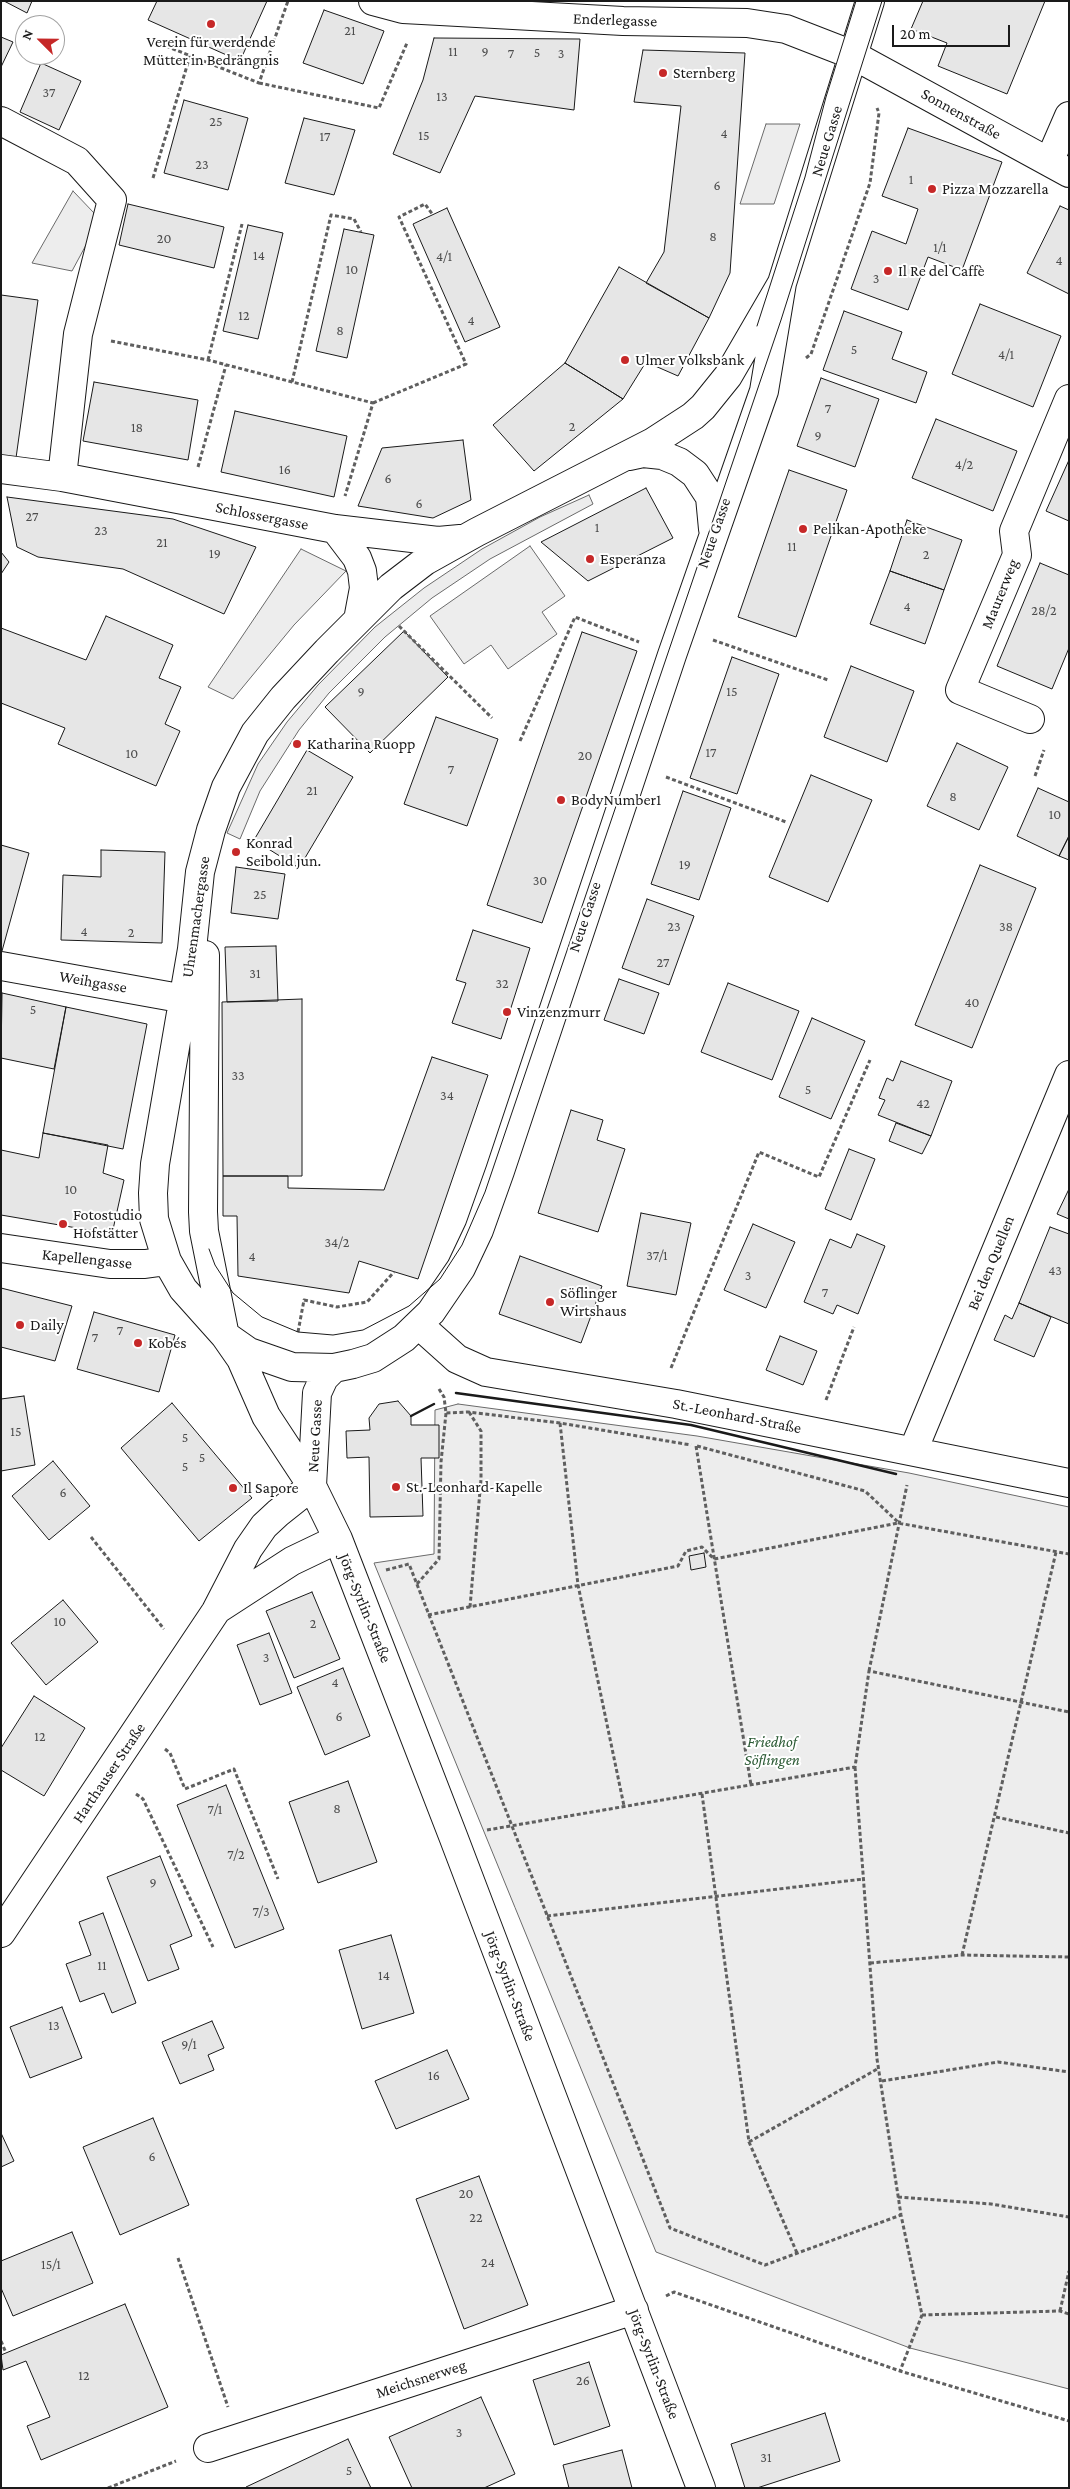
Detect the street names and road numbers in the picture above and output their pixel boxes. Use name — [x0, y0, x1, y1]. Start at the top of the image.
street label: Enderlegasse — [573, 9, 657, 31]
street label: Sonnenstraße — [918, 84, 1004, 144]
street label: Neue Gasse — [807, 103, 847, 179]
street label: Neue Gasse — [693, 495, 735, 571]
street label: Schlossergasse — [214, 498, 310, 534]
street label: Maurerweg — [977, 556, 1023, 632]
street label: Uhrenmachergasse — [178, 855, 214, 979]
street label: Neue Gasse — [565, 879, 605, 955]
street label: Weihgasse — [58, 967, 128, 997]
street label: Bei den Quellen — [963, 1213, 1019, 1313]
street label: Kapellengasse — [41, 1245, 133, 1273]
street label: St.-Leonhard-Straße — [671, 1394, 803, 1438]
street label: Neue Gasse — [304, 1399, 326, 1473]
street label: Jörg-Syrlin-Straße — [334, 1551, 396, 1665]
street label: Harthauser Straße — [68, 1719, 150, 1827]
street label: Jörg-Syrlin-Straße — [480, 1928, 540, 2044]
street label: Jörg-Syrlin-Straße — [624, 2306, 684, 2422]
street label: Meichsnerweg — [373, 2355, 469, 2403]

